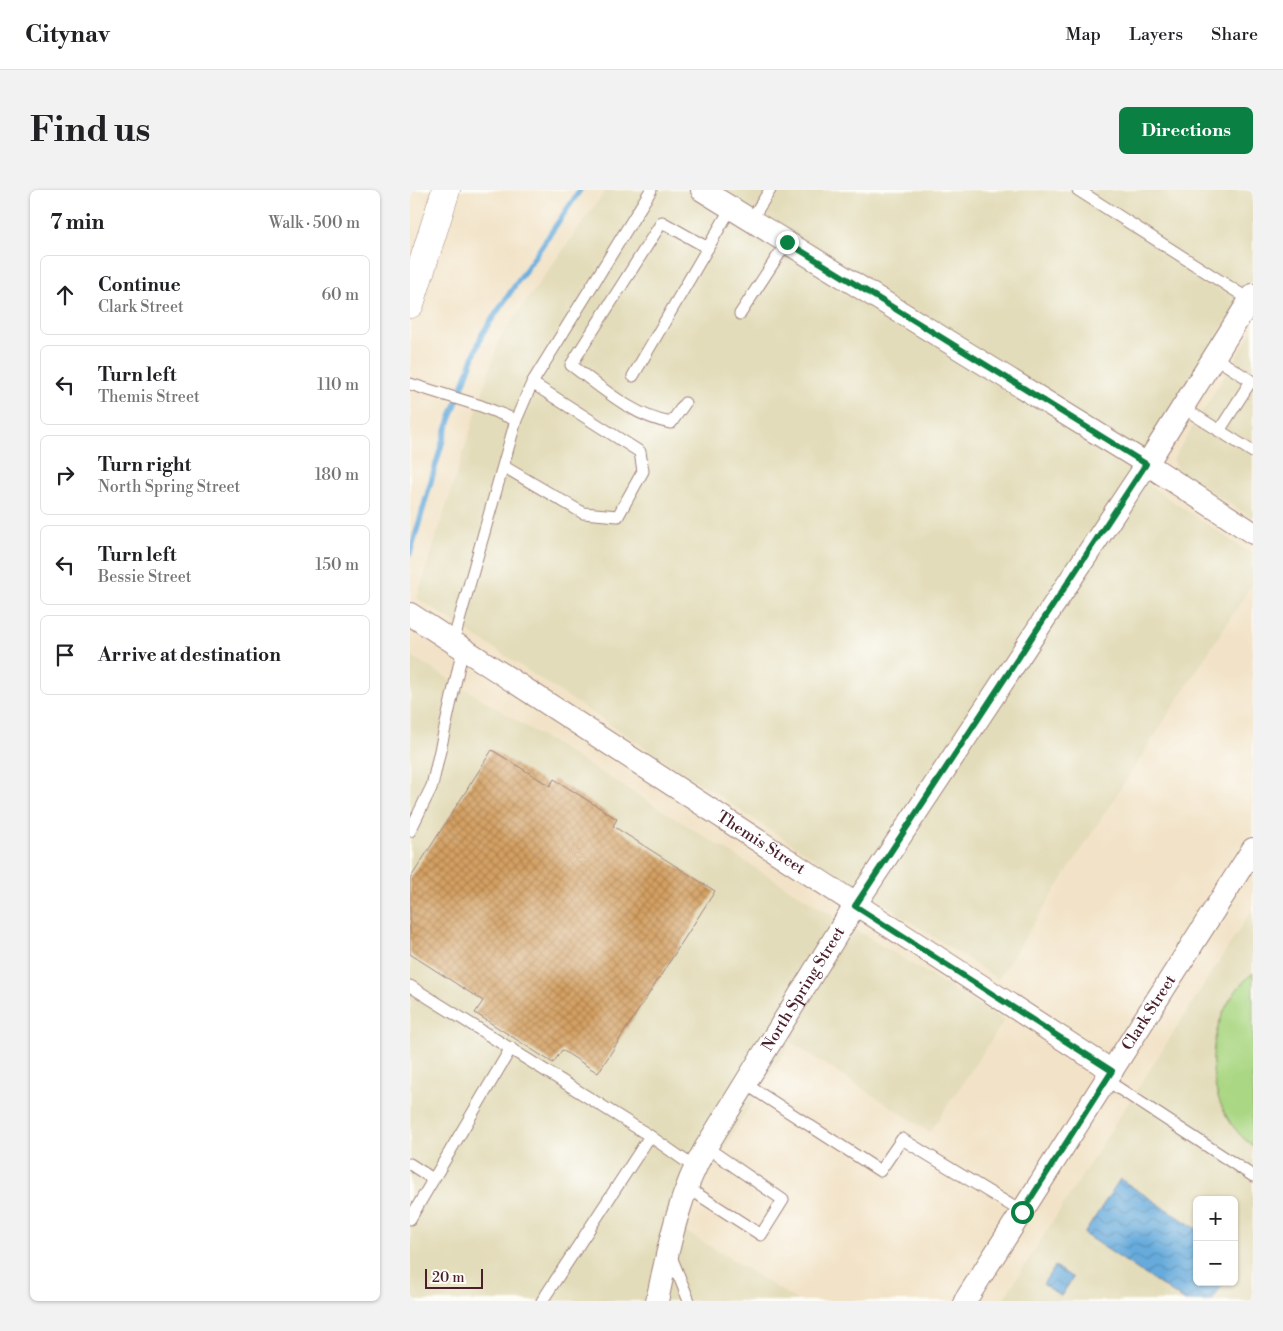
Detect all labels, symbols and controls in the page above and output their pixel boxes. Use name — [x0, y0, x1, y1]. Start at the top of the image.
text: Citynav — [25, 20, 110, 50]
text: Map — [1066, 23, 1101, 46]
text: Layers — [1129, 23, 1183, 46]
text: Share — [1211, 23, 1258, 46]
button: Directions — [1119, 107, 1253, 154]
text: Find us — [30, 109, 150, 152]
text: 7 min — [50, 210, 104, 236]
text: Walk · 500 m — [269, 213, 360, 233]
route end — [776, 231, 799, 254]
text: Continue — [98, 273, 181, 297]
icon: ahead — [51, 281, 79, 309]
text: 60 m — [321, 285, 359, 305]
text: Clark Street — [98, 297, 184, 317]
text: Turn left — [98, 363, 177, 387]
icon: left — [51, 371, 79, 399]
text: 110 m — [317, 375, 359, 395]
text: Themis Street — [98, 387, 200, 407]
text: Turn right — [98, 453, 191, 477]
icon: right — [51, 461, 79, 489]
text: 180 m — [315, 465, 359, 485]
text: North Spring Street — [98, 477, 240, 497]
text: Turn left — [98, 543, 177, 567]
icon: left — [51, 551, 79, 579]
text: 150 m — [315, 555, 359, 575]
text: Bessie Street — [98, 567, 191, 587]
icon: arrive — [51, 641, 79, 669]
text: Arrive at destination — [98, 643, 281, 667]
street label: Themis Street — [713, 806, 810, 879]
street label: North Spring Street — [758, 923, 849, 1055]
street label: Clark Street — [1117, 971, 1180, 1054]
map controls — [1193, 1196, 1238, 1286]
button: + — [1193, 1196, 1238, 1241]
route start — [1011, 1201, 1034, 1224]
button: − — [1193, 1241, 1238, 1286]
scale bar — [425, 1266, 482, 1289]
text: 20 m — [432, 1269, 464, 1287]

